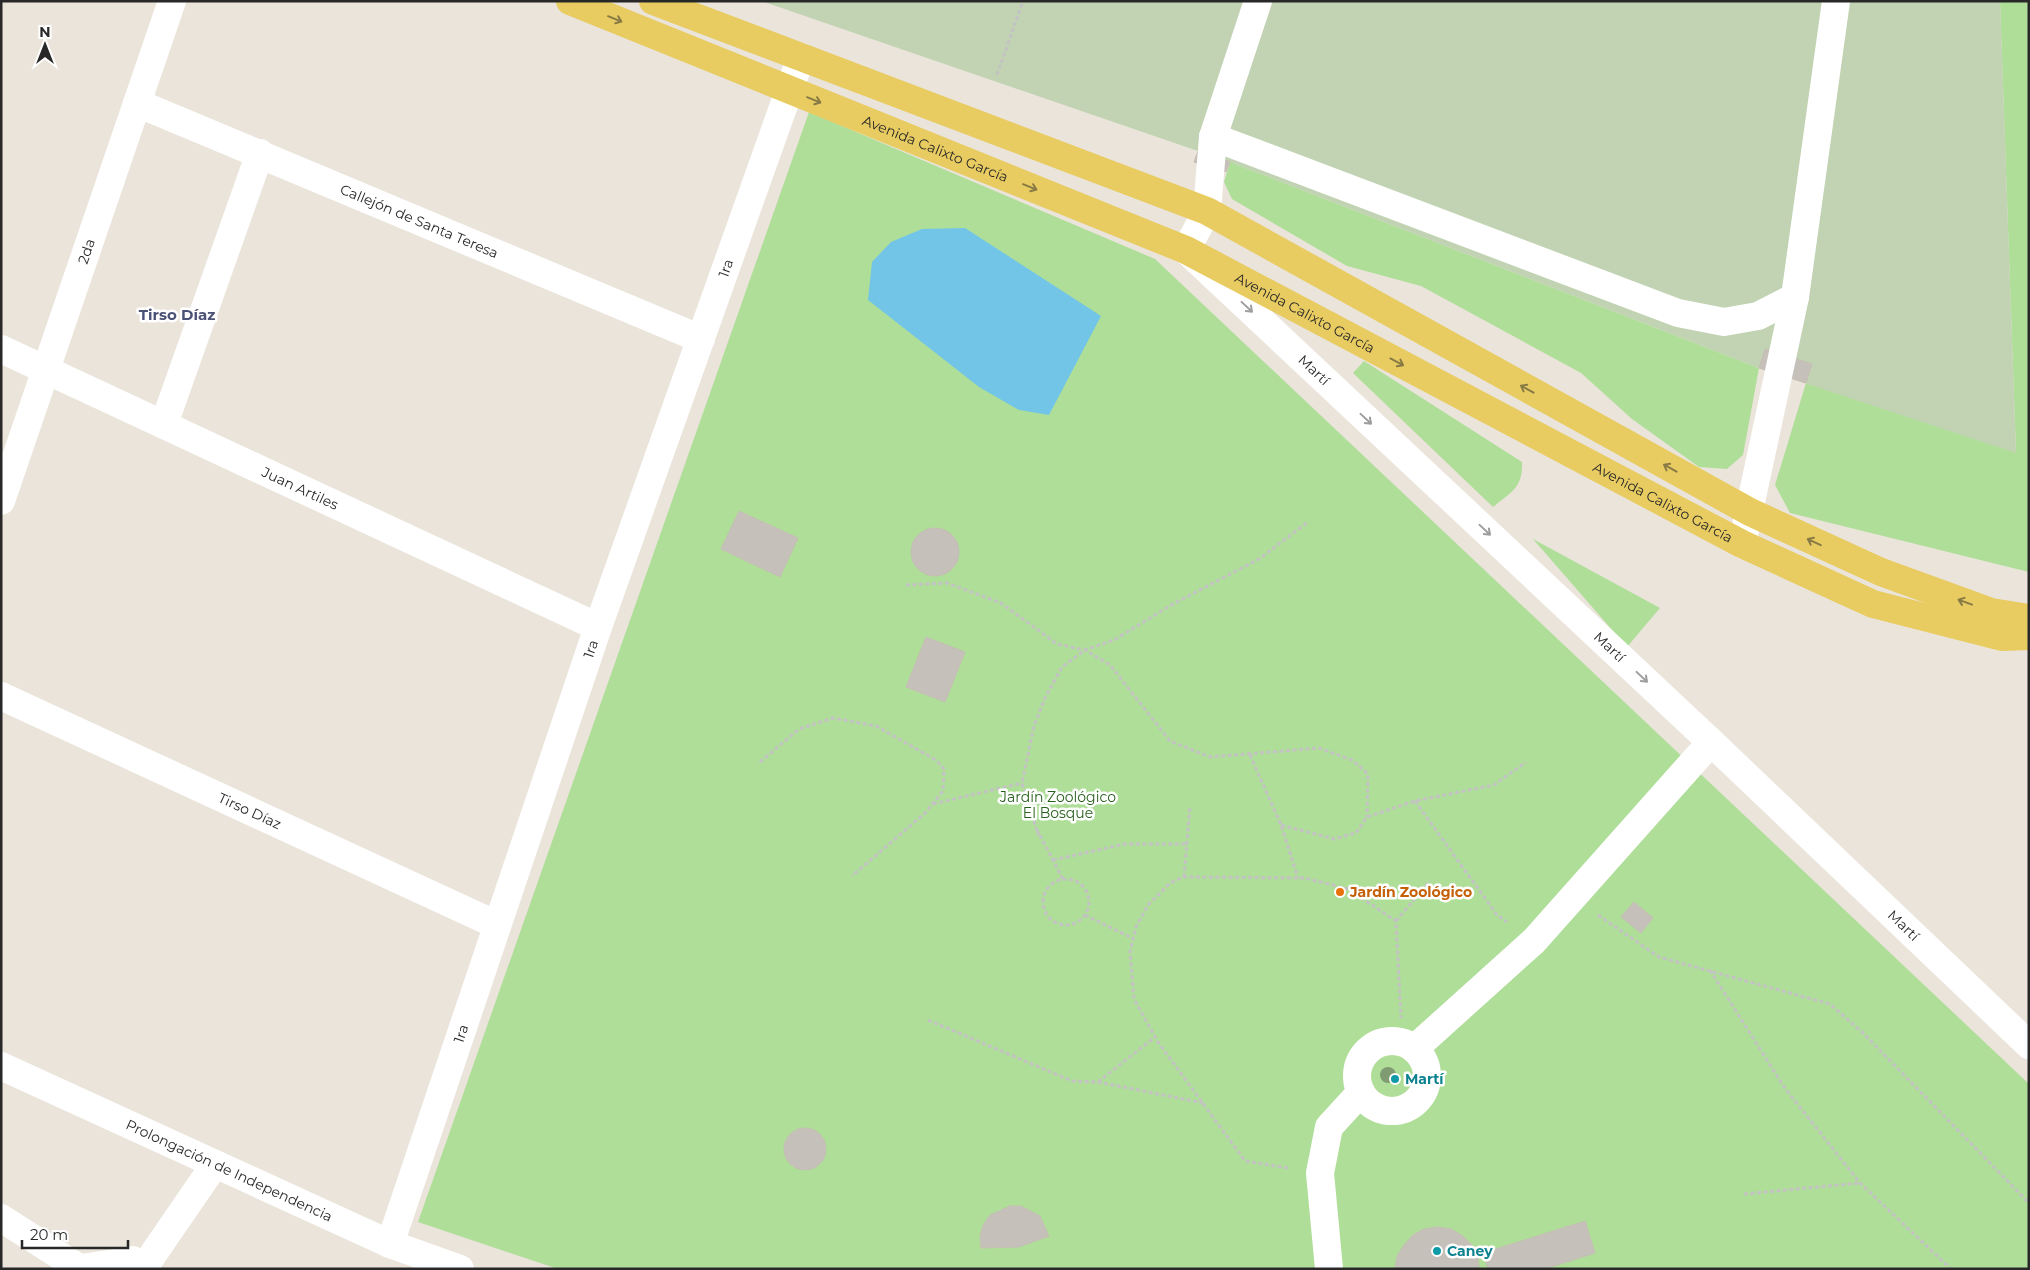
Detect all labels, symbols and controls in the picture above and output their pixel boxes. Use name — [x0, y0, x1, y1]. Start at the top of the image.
one-way arrow — [607, 15, 622, 25]
north arrow — [20, 20, 70, 70]
text: N — [39, 23, 51, 41]
one-way arrow — [806, 96, 821, 105]
street label: Avenida Calixto García — [860, 111, 1011, 186]
street label: Callejón de Santa Teresa — [337, 180, 501, 262]
one-way arrow — [1022, 183, 1037, 192]
street label: 2da — [74, 236, 99, 266]
street label: 1ra — [714, 257, 737, 280]
street label: Avenida Calixto García — [1232, 269, 1378, 357]
one-way arrow — [1241, 302, 1254, 313]
district label: Tirso Díaz — [139, 305, 215, 324]
street label: Martí — [1294, 351, 1335, 390]
one-way arrow — [1390, 357, 1404, 367]
one-way arrow — [1520, 384, 1535, 394]
one-way arrow — [1360, 413, 1372, 425]
street label: Avenida Calixto García — [1590, 458, 1736, 547]
street label: Juan Artiles — [258, 462, 341, 514]
one-way arrow — [1663, 462, 1677, 472]
one-way arrow — [1478, 524, 1491, 536]
one-way arrow — [1807, 536, 1822, 546]
one-way arrow — [1957, 597, 1973, 606]
street label: Martí — [1590, 628, 1630, 667]
street label: 1ra — [579, 637, 602, 660]
one-way arrow — [1635, 671, 1648, 683]
park label: Jardín Zoológico El Bosque — [999, 788, 1116, 822]
street label: Tirso Díaz — [215, 789, 284, 833]
place label: Jardín Zoológico — [1349, 883, 1472, 901]
marker: Jardín Zoológico — [1334, 886, 1346, 898]
street label: Martí — [1884, 906, 1924, 946]
street label: 1ra — [449, 1022, 472, 1045]
place label: Martí — [1405, 1070, 1445, 1088]
marker: Martí — [1389, 1073, 1401, 1085]
street label: Prolongación de Independencia — [123, 1115, 335, 1226]
scale bar — [22, 1218, 129, 1250]
text: 20 m — [30, 1225, 68, 1244]
place label: Caney — [1447, 1242, 1493, 1260]
marker: Caney — [1431, 1245, 1443, 1257]

